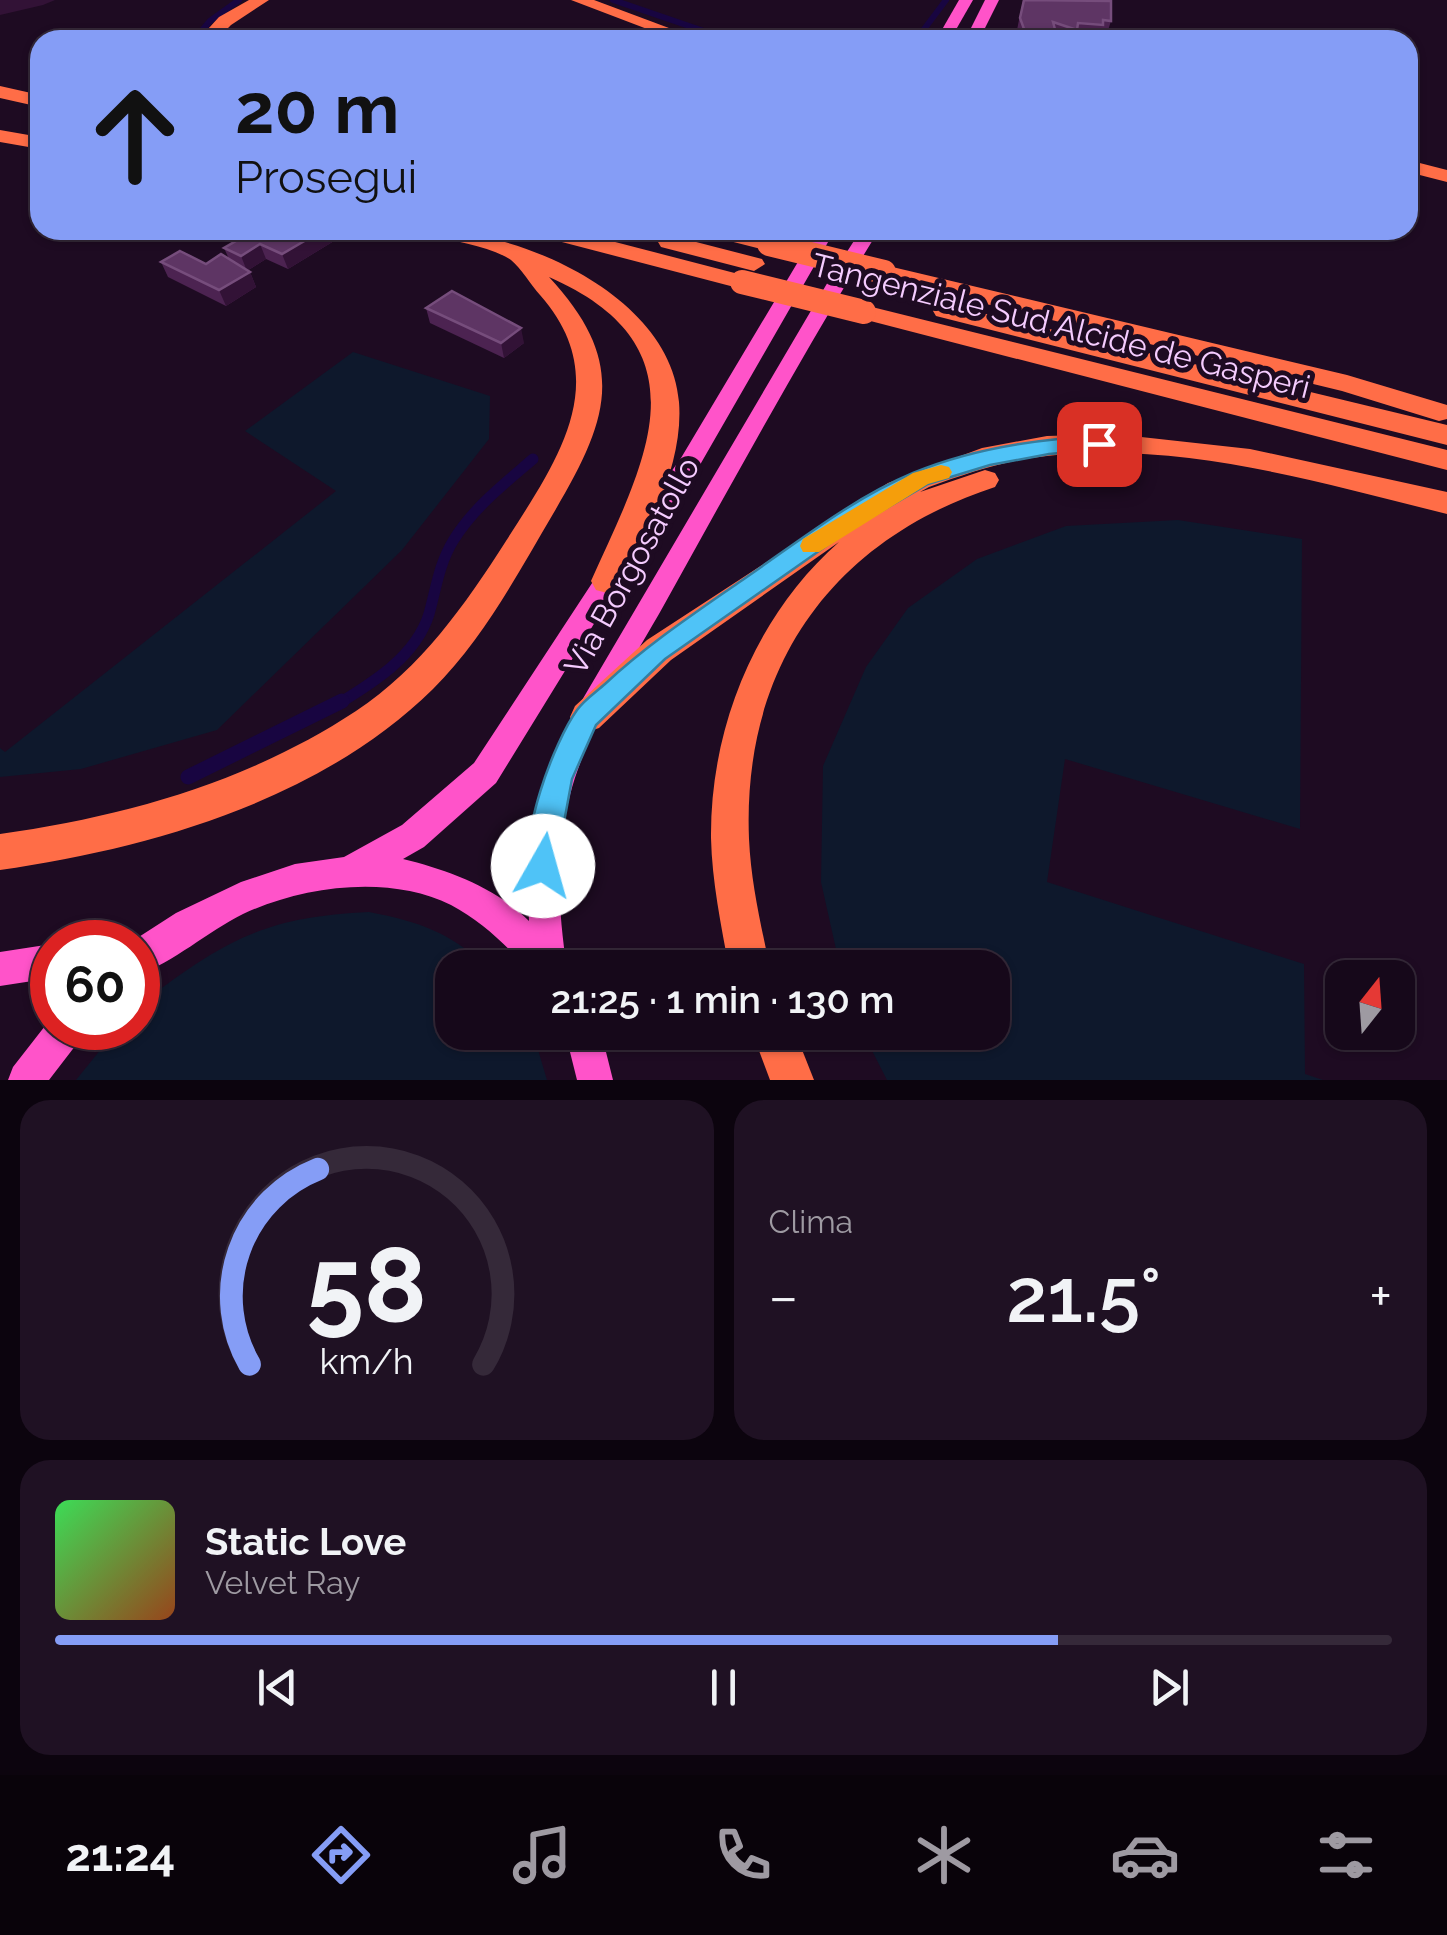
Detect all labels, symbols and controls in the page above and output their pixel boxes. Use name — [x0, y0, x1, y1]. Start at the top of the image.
text: 20 m — [235, 67, 399, 149]
icon: ahead — [70, 70, 200, 200]
text: Prosegui — [235, 151, 417, 204]
street label: Tangenziale Sud Alcide de Gasperi — [808, 246, 1314, 405]
pin — [1057, 402, 1142, 487]
icon: arrive — [1072, 417, 1127, 472]
street label: Via Borgosatollo — [556, 451, 707, 681]
position arrow — [491, 814, 595, 918]
speed limit sign: 60 — [30, 920, 160, 1050]
north arrow — [1325, 960, 1415, 1050]
map controls — [1325, 960, 1415, 1050]
text: 21:25 · 1 min · 130 m — [551, 977, 894, 1022]
text: Clima — [769, 1203, 853, 1240]
text: 58 — [307, 1224, 427, 1346]
text: 21.5° — [1006, 1251, 1161, 1340]
text: − — [769, 1264, 798, 1329]
text: + — [1369, 1264, 1392, 1329]
text: km/h — [320, 1340, 414, 1382]
text: Static Love — [205, 1519, 406, 1564]
text: Velvet Ray — [205, 1564, 360, 1601]
icon: previous — [250, 1660, 305, 1715]
icon: pause — [696, 1660, 751, 1715]
icon: next — [1142, 1660, 1197, 1715]
icon: directions — [306, 1820, 376, 1890]
icon: music — [507, 1820, 577, 1890]
icon: phone — [708, 1820, 778, 1890]
icon: climate — [909, 1820, 979, 1890]
icon: car — [1110, 1820, 1180, 1890]
icon: filters — [1311, 1820, 1381, 1890]
text: 21:24 — [66, 1829, 175, 1882]

